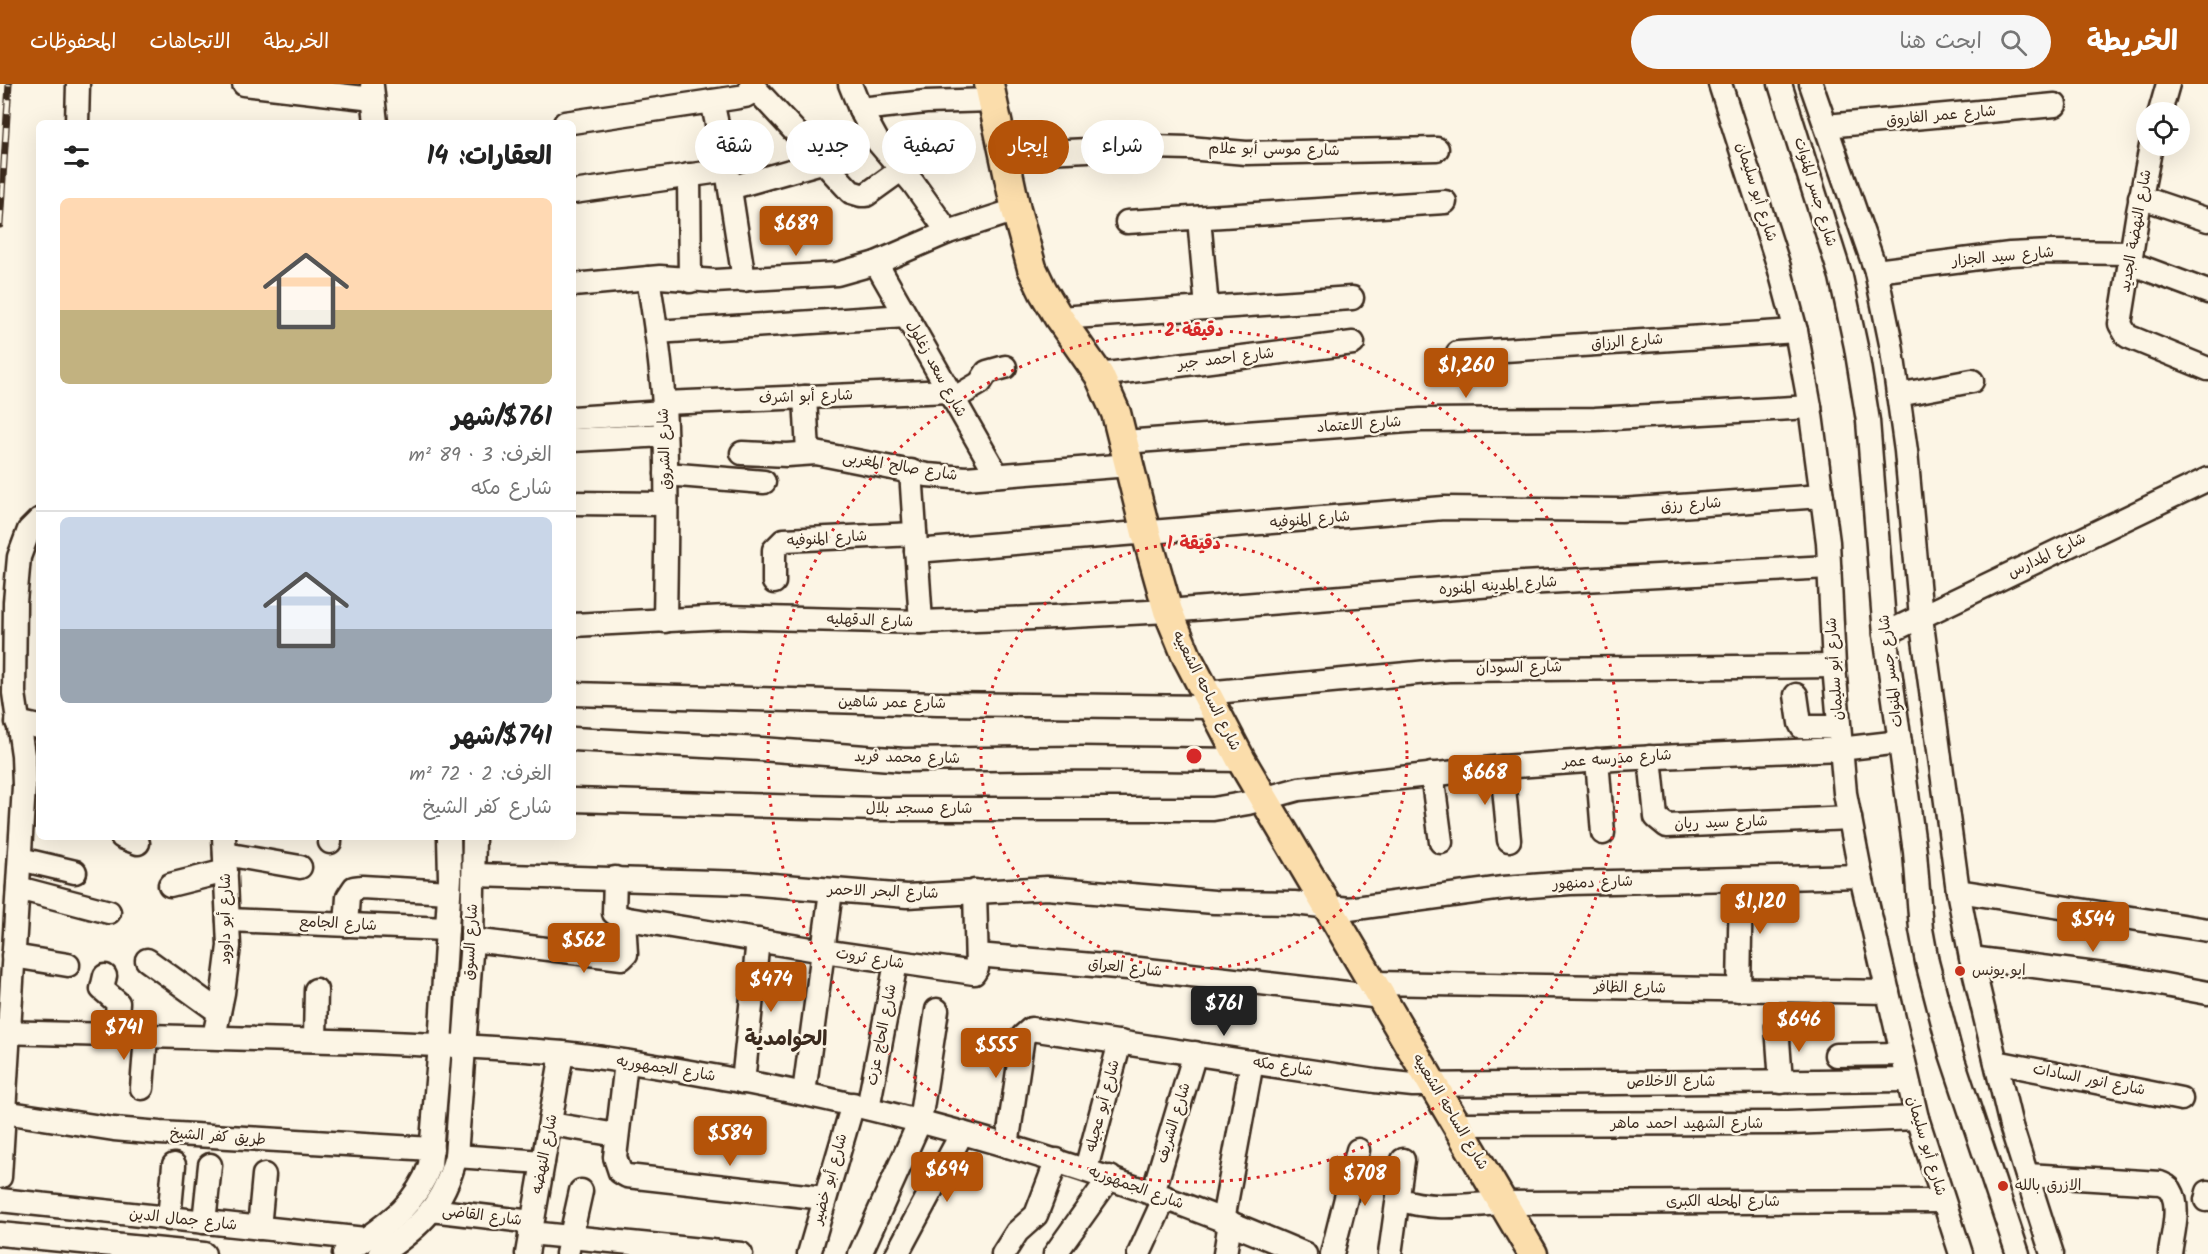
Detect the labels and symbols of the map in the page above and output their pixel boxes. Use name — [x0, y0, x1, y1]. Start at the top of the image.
street label: شارع عمر الفاروق — [1885, 99, 1997, 133]
street label: شارع جسر المنوات — [1787, 134, 1843, 250]
street label: شارع موسى أبو علام — [1208, 137, 1340, 163]
street label: شارع أبو سليمان — [1729, 139, 1783, 245]
street label: شارع النهضة الجديد — [2113, 168, 2159, 294]
pin: $689 — [760, 206, 832, 257]
street label: شارع سيد الجزار — [1950, 241, 2055, 273]
street label: شارع سعد زغلول — [899, 316, 973, 422]
text: 2 دقيقة — [1165, 317, 1223, 346]
street label: شارع الرزاق — [1590, 328, 1664, 356]
street label: شارع احمد جبر — [1174, 341, 1276, 377]
pin: $1,260 — [1417, 348, 1515, 399]
street label: شارع أبو اشرف — [759, 383, 853, 411]
street label: شارع الشروق — [652, 408, 678, 490]
street label: شارع الاعتماد — [1316, 410, 1402, 440]
street label: شارع صالح المغربى — [841, 446, 959, 488]
street label: شارع رزق — [1660, 491, 1722, 519]
street label: شارع المنوفيه — [1269, 505, 1351, 535]
street label: شارع المنوفيه — [786, 524, 868, 554]
street label: شارع المدارس — [2004, 527, 2090, 585]
text: 1 دقيقة — [1167, 530, 1221, 559]
street label: شارع المدينه المنوره — [1438, 570, 1558, 602]
street label: شارع الدقهليه — [826, 607, 914, 635]
street label: شارع جسر المنوات — [1872, 613, 1910, 729]
street label: شارع أبو سليمان — [1819, 617, 1851, 721]
street label: شارع الساحه الشعبيه — [1165, 627, 1247, 755]
street label: شارع السودان — [1476, 655, 1562, 681]
street label: شارع عمر شاهين — [838, 690, 946, 716]
street label: شارع مدرسه عمر — [1559, 743, 1673, 775]
street label: شارع محمد فريد — [854, 745, 960, 771]
centre of rings — [1184, 746, 1204, 766]
pin: $668 — [1449, 755, 1521, 806]
street label: شارع مسجد بلال — [866, 797, 972, 821]
street label: شارع سيد ريان — [1674, 809, 1768, 837]
street label: شارع دمنهور — [1552, 870, 1633, 896]
street label: شارع أبو داوود — [214, 873, 238, 965]
street label: شارع البحر الاحمر — [825, 878, 939, 906]
pin: $1,120 — [1711, 884, 1809, 935]
pin: $544 — [2057, 902, 2129, 953]
street label: شارع السوق — [457, 903, 485, 981]
street label: شارع الجامع — [298, 910, 378, 938]
pin: $562 — [548, 923, 620, 974]
street label: شارع ثروت — [834, 942, 906, 976]
street label: شارع العراق — [1087, 952, 1163, 984]
place label: ابو يونس — [1972, 959, 2026, 983]
pin: $474 — [735, 962, 807, 1013]
marker: ابو يونس — [1953, 964, 1967, 978]
street label: شارع الظافر — [1592, 975, 1666, 1001]
street label: شارع الحاج عزت — [860, 982, 904, 1088]
pin: $761 — [1188, 986, 1260, 1037]
pin: $646 — [1763, 1002, 1835, 1053]
pin: $741 — [88, 1010, 160, 1061]
district label: الحوامدية — [744, 1023, 828, 1056]
pin: $555 — [960, 1028, 1032, 1079]
street label: شارع الجمهوريه — [615, 1049, 717, 1089]
street label: شارع الساحه الشعبيه — [1406, 1049, 1494, 1175]
street label: شارع مكه — [1251, 1050, 1315, 1084]
street label: شارع أبو عجيله — [1079, 1057, 1127, 1155]
street label: شارع انور السادات — [2031, 1057, 2147, 1103]
street label: شارع الاخلاص — [1627, 1070, 1715, 1094]
street label: شارع الشريف — [1150, 1080, 1198, 1166]
street label: شارع أبو سليمان — [1899, 1093, 1953, 1199]
street label: شارع النهضه — [526, 1112, 564, 1196]
street label: شارع الشهيد احمد ماهر — [1609, 1112, 1763, 1136]
pin: $584 — [694, 1116, 766, 1167]
street label: طريق كفر الشيخ — [169, 1122, 267, 1152]
street label: شارع أبو خضير — [805, 1131, 854, 1229]
pin: $694 — [911, 1152, 983, 1203]
pin: $708 — [1329, 1156, 1401, 1207]
street label: شارع الجمهوريه — [1085, 1160, 1187, 1216]
place label: الازرق بالله — [2015, 1174, 2081, 1198]
marker: الازرق بالله — [1996, 1179, 2010, 1193]
street label: شارع المحله الكبرى — [1666, 1190, 1780, 1214]
street label: شارع القاضى — [441, 1199, 523, 1233]
street label: شارع جمال الدين — [128, 1202, 238, 1238]

